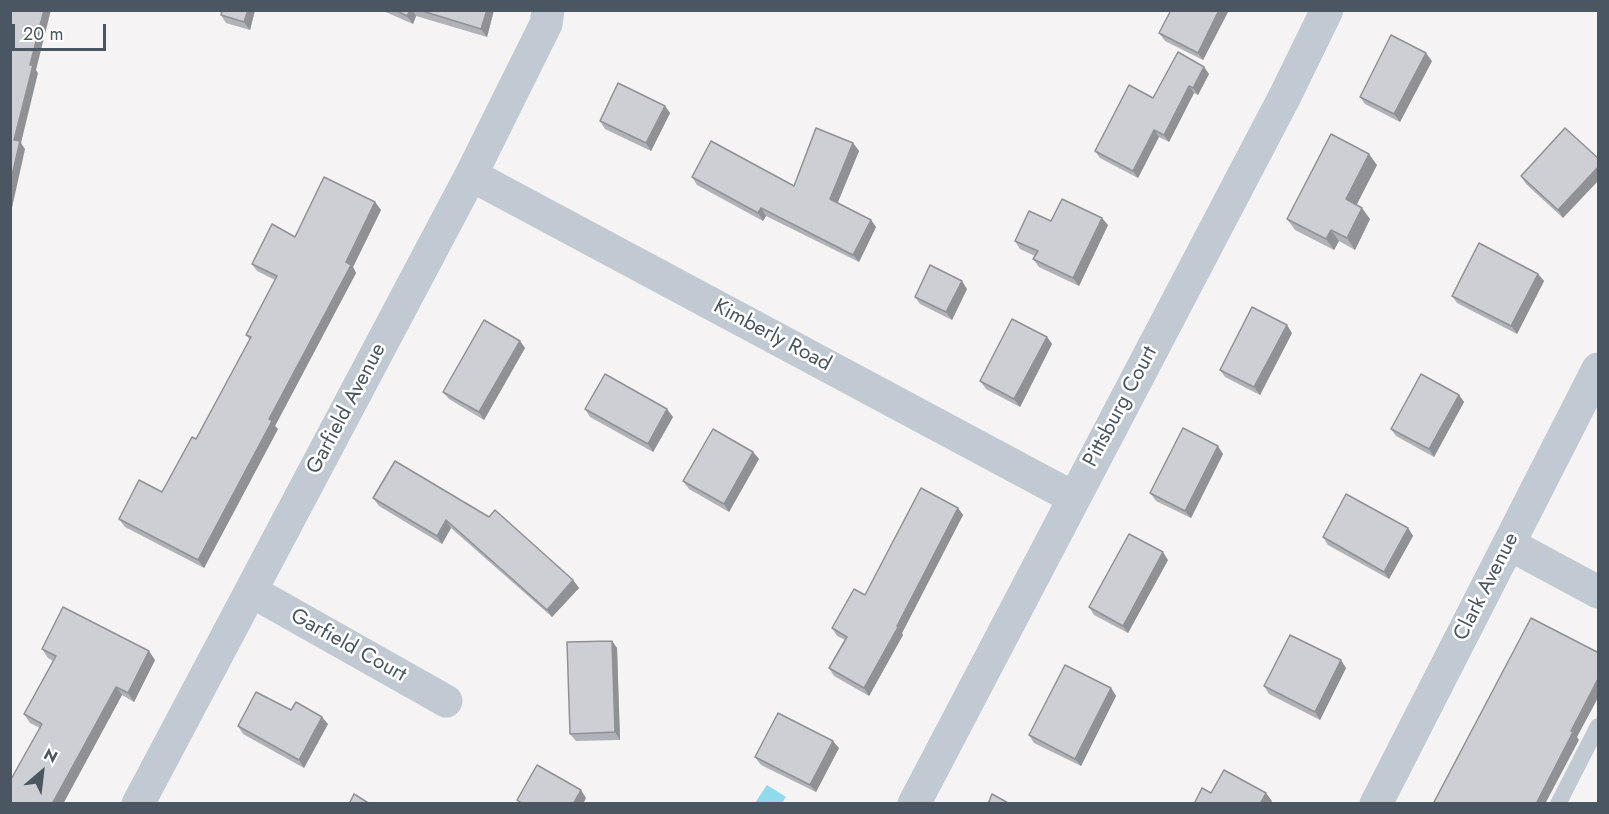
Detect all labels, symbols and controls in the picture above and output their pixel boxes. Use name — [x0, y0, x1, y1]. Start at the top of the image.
scale bar — [15, 12, 110, 50]
text: 20 m — [23, 21, 63, 47]
street label: Kimberly Road — [709, 295, 835, 377]
street label: Garfield Avenue — [302, 339, 392, 479]
street label: Pittsburg Court — [1079, 342, 1163, 472]
street label: Clark Avenue — [1449, 529, 1525, 645]
street label: Garfield Court — [286, 604, 410, 688]
north arrow — [12, 742, 72, 802]
text: N — [40, 743, 62, 769]

